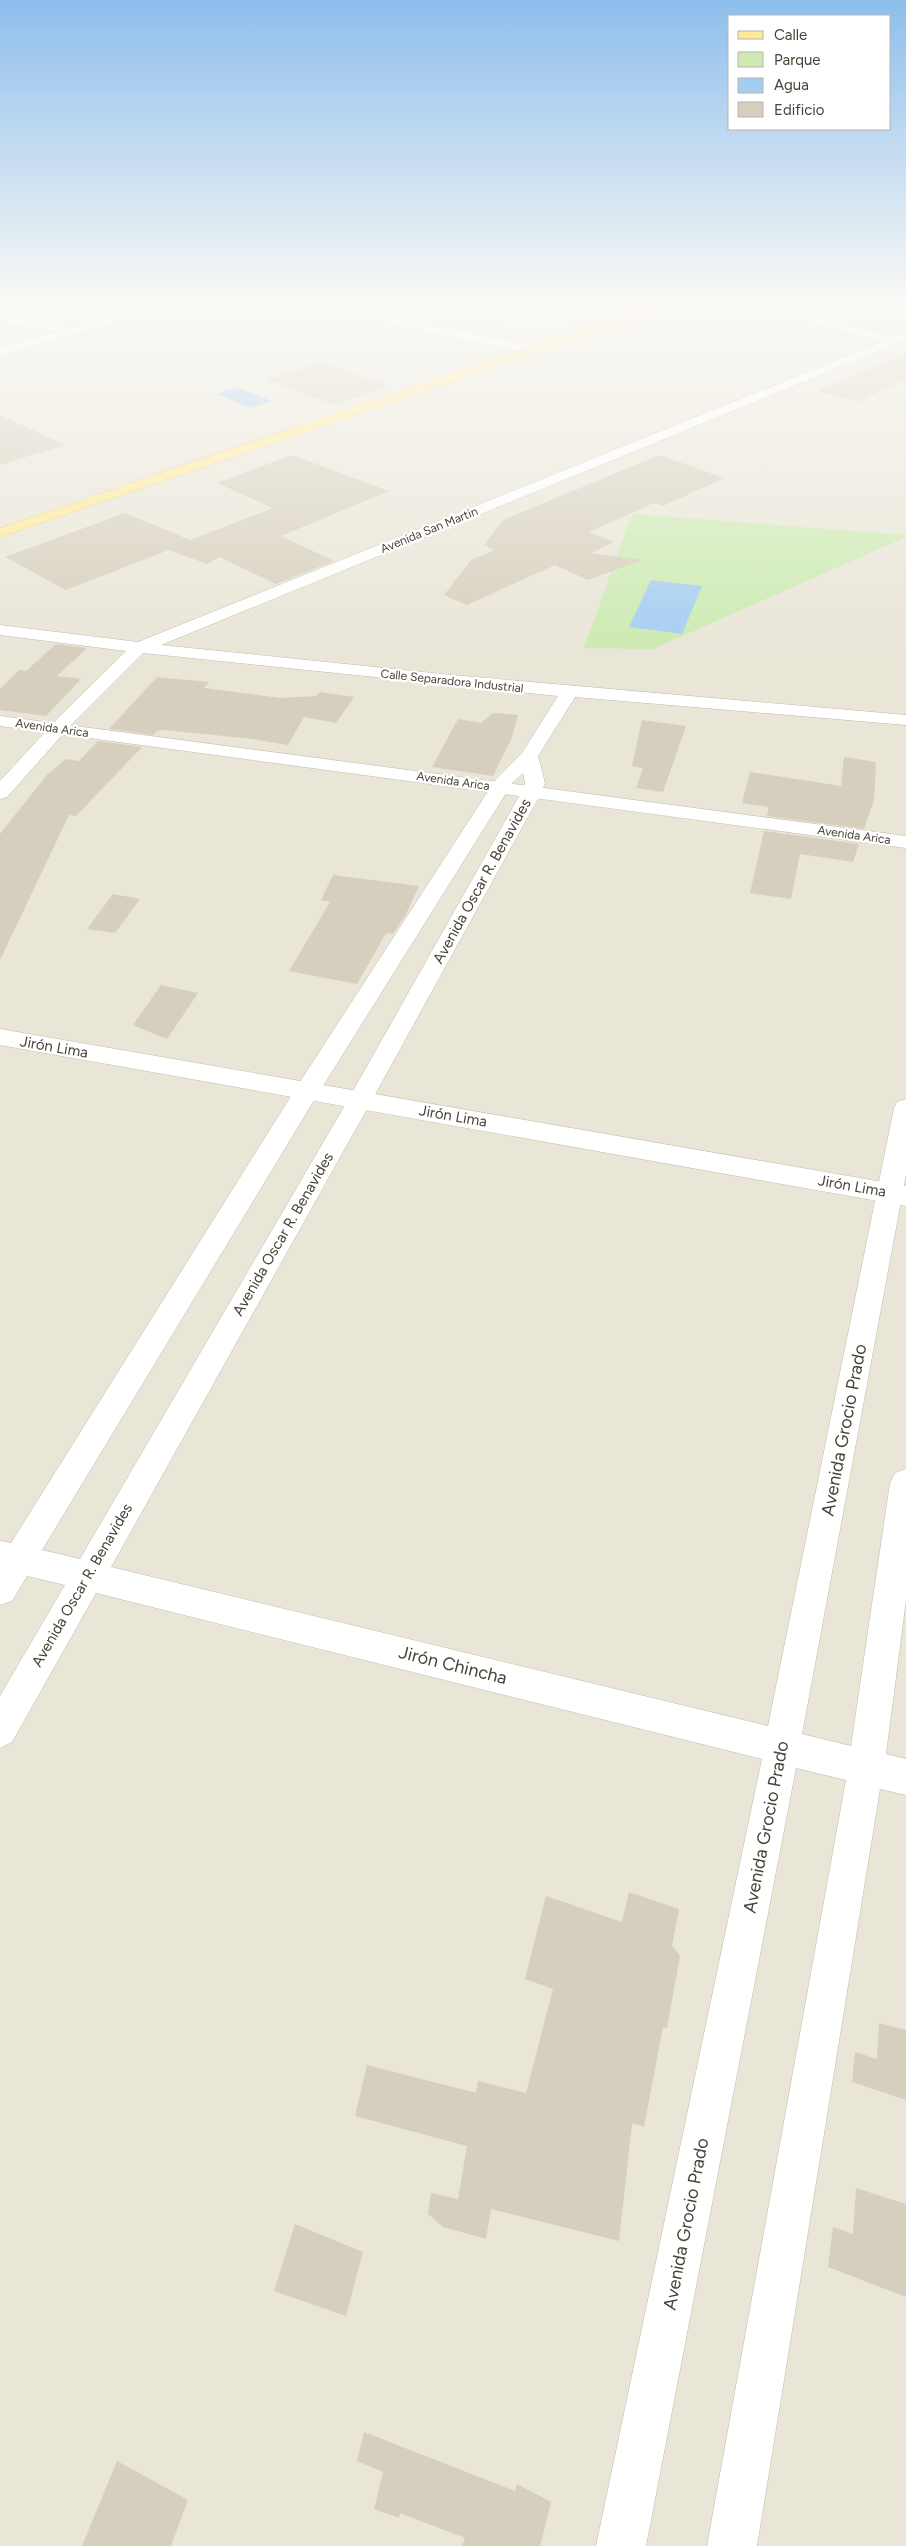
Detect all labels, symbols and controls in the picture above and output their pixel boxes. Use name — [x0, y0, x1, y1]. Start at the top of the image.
legend — [728, 15, 891, 130]
text: Calle — [774, 26, 807, 44]
text: Parque — [774, 51, 821, 69]
text: Agua — [774, 76, 809, 94]
text: Edificio — [774, 101, 825, 119]
street label: Avenida San Martin — [378, 504, 480, 556]
street label: Calle Separadora Industrial — [380, 667, 524, 695]
street label: Avenida Arica — [14, 716, 90, 740]
street label: Avenida Arica — [415, 769, 491, 793]
street label: Avenida Oscar R. Benavides — [429, 795, 535, 967]
street label: Avenida Arica — [816, 823, 892, 847]
street label: Jirón Lima — [19, 1032, 89, 1062]
street label: Jirón Lima — [418, 1101, 488, 1131]
street label: Avenida Oscar R. Benavides — [229, 1149, 337, 1319]
street label: Jirón Lima — [817, 1171, 887, 1201]
street label: Avenida Grocio Prado — [817, 1342, 871, 1518]
street label: Avenida Oscar R. Benavides — [28, 1500, 136, 1670]
street label: Jirón Chincha — [397, 1641, 509, 1689]
street label: Avenida Grocio Prado — [739, 1739, 793, 1915]
street label: Avenida Grocio Prado — [659, 2136, 713, 2312]

